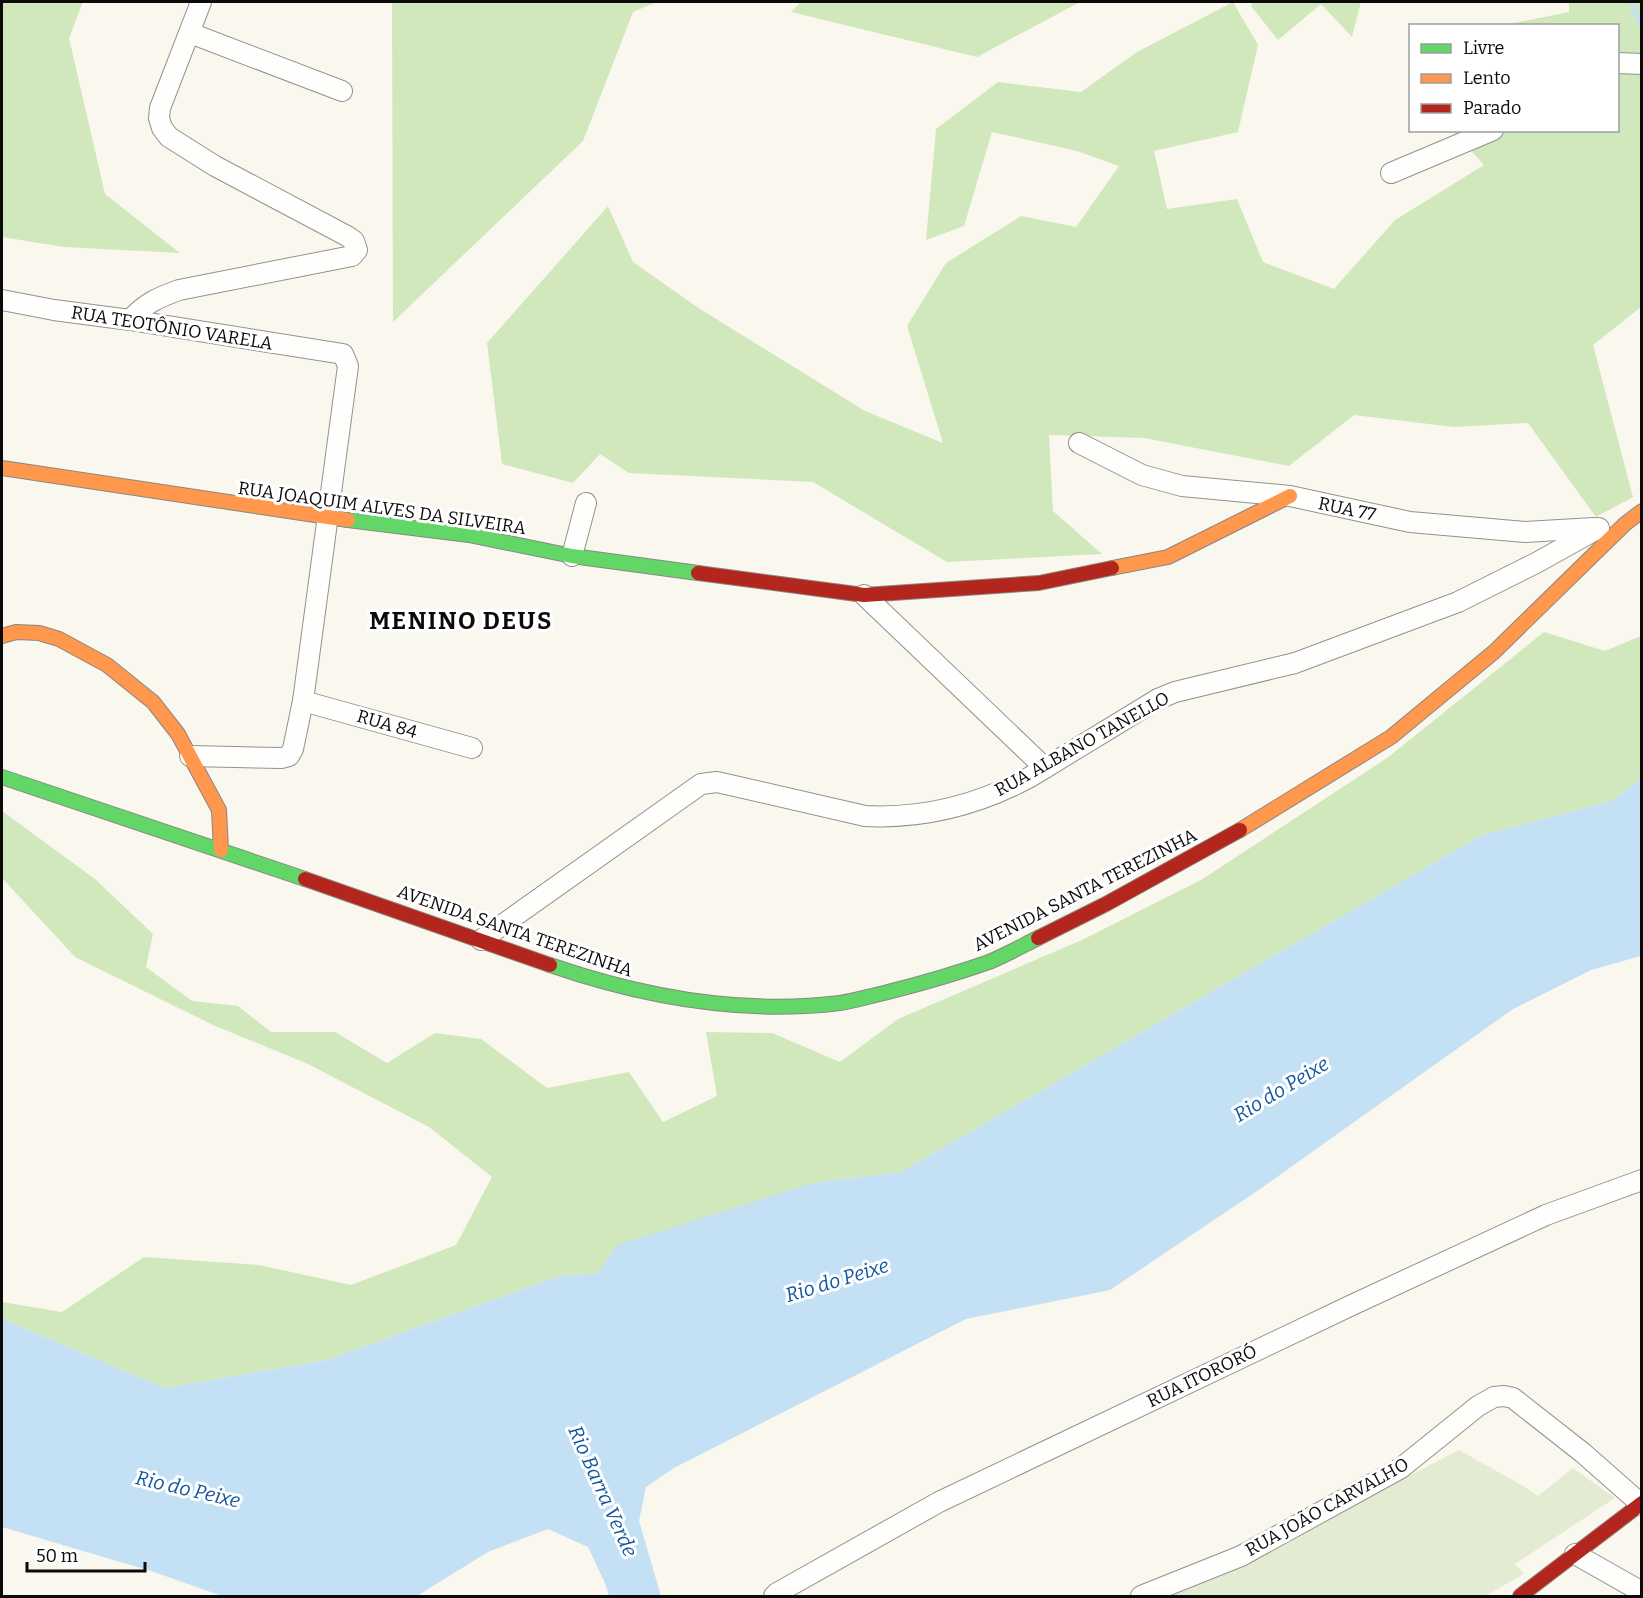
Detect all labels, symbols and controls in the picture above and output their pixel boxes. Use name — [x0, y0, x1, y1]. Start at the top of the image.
legend — [1409, 24, 1619, 132]
text: Livre — [1463, 37, 1504, 59]
text: Lento — [1463, 67, 1511, 89]
text: Parado — [1463, 97, 1521, 119]
street label: RUA TEOTÔNIO VARELA — [70, 301, 275, 355]
street label: RUA JOAQUIM ALVES DA SILVEIRA — [236, 477, 528, 539]
street label: RUA 77 — [1316, 492, 1378, 526]
district label: MENINO DEUS — [369, 607, 553, 635]
street label: RUA ALBANO TANELLO — [991, 687, 1173, 801]
street label: RUA 84 — [354, 705, 420, 743]
street label: AVENIDA SANTA TEREZINHA — [970, 824, 1201, 956]
street label: AVENIDA SANTA TEREZINHA — [394, 880, 636, 982]
water label: Rio do Peixe — [1229, 1051, 1333, 1127]
water label: Rio do Peixe — [783, 1253, 891, 1307]
street label: RUA ITORORÓ — [1143, 1340, 1261, 1412]
water label: Rio Barra Verde — [563, 1422, 643, 1560]
street label: RUA JOÃO CARVALHO — [1241, 1453, 1413, 1561]
water label: Rio do Peixe — [133, 1465, 243, 1513]
scale bar — [27, 1535, 146, 1573]
text: 50 m — [36, 1545, 78, 1567]

